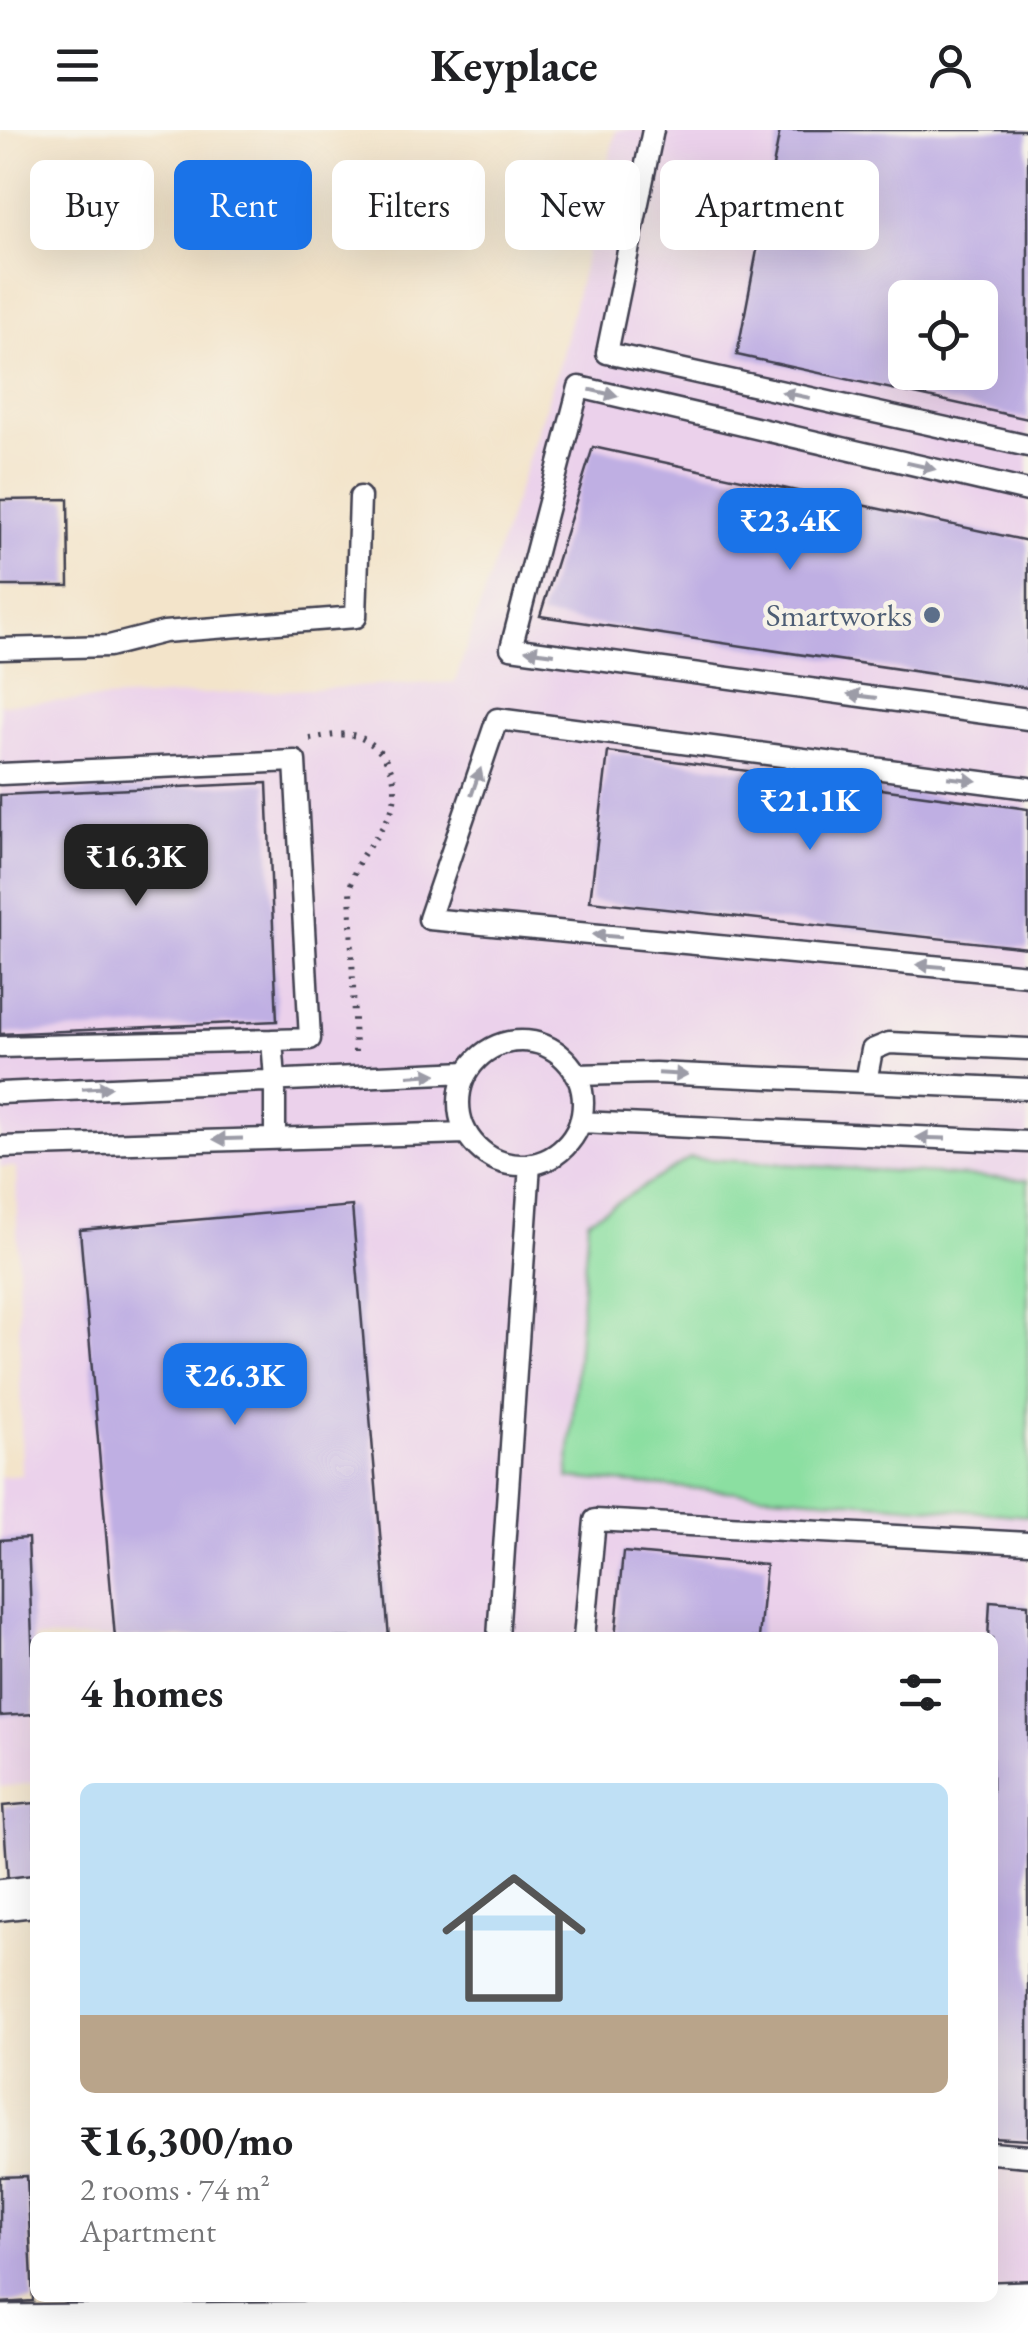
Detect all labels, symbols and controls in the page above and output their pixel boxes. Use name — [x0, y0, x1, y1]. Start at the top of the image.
text: Keyplace — [430, 36, 598, 94]
icon: menu — [50, 38, 105, 93]
icon: person — [923, 38, 978, 93]
chip: Buy — [30, 160, 154, 250]
chip: Rent — [174, 160, 312, 250]
chip: Filters — [332, 160, 485, 250]
chip: New — [505, 160, 640, 250]
chip: Apartment — [660, 160, 879, 250]
map controls — [888, 280, 998, 390]
button: locate — [888, 280, 998, 390]
one-way arrow — [589, 386, 620, 401]
one-way arrow — [780, 387, 811, 402]
one-way arrow — [906, 459, 937, 474]
pin: ₹23.4K — [709, 488, 871, 573]
text: ₹23.4K — [740, 499, 840, 541]
place label: Smartworks — [766, 594, 912, 636]
marker: Smartworks — [921, 604, 943, 626]
one-way arrow — [524, 643, 555, 659]
one-way arrow — [846, 687, 877, 703]
one-way arrow — [469, 766, 484, 796]
pin: ₹21.1K — [729, 768, 891, 853]
one-way arrow — [947, 771, 979, 787]
text: ₹21.1K — [760, 779, 860, 821]
pin: ₹16.3K — [55, 824, 217, 909]
text: ₹16.3K — [86, 835, 186, 877]
one-way arrow — [591, 927, 623, 943]
one-way arrow — [914, 958, 946, 974]
one-way arrow — [658, 1066, 690, 1082]
one-way arrow — [407, 1067, 438, 1083]
one-way arrow — [82, 1080, 114, 1096]
one-way arrow — [914, 1130, 946, 1146]
one-way arrow — [212, 1132, 244, 1148]
pin: ₹26.3K — [154, 1343, 316, 1428]
text: ₹26.3K — [185, 1354, 285, 1396]
text: 4 homes — [80, 1665, 223, 1720]
icon: filters — [893, 1665, 948, 1720]
icon: home — [424, 1848, 604, 2028]
text: ₹16,300/mo — [80, 2113, 293, 2168]
text: 2 rooms · 74 m² — [80, 2168, 270, 2210]
text: Apartment — [80, 2210, 216, 2252]

